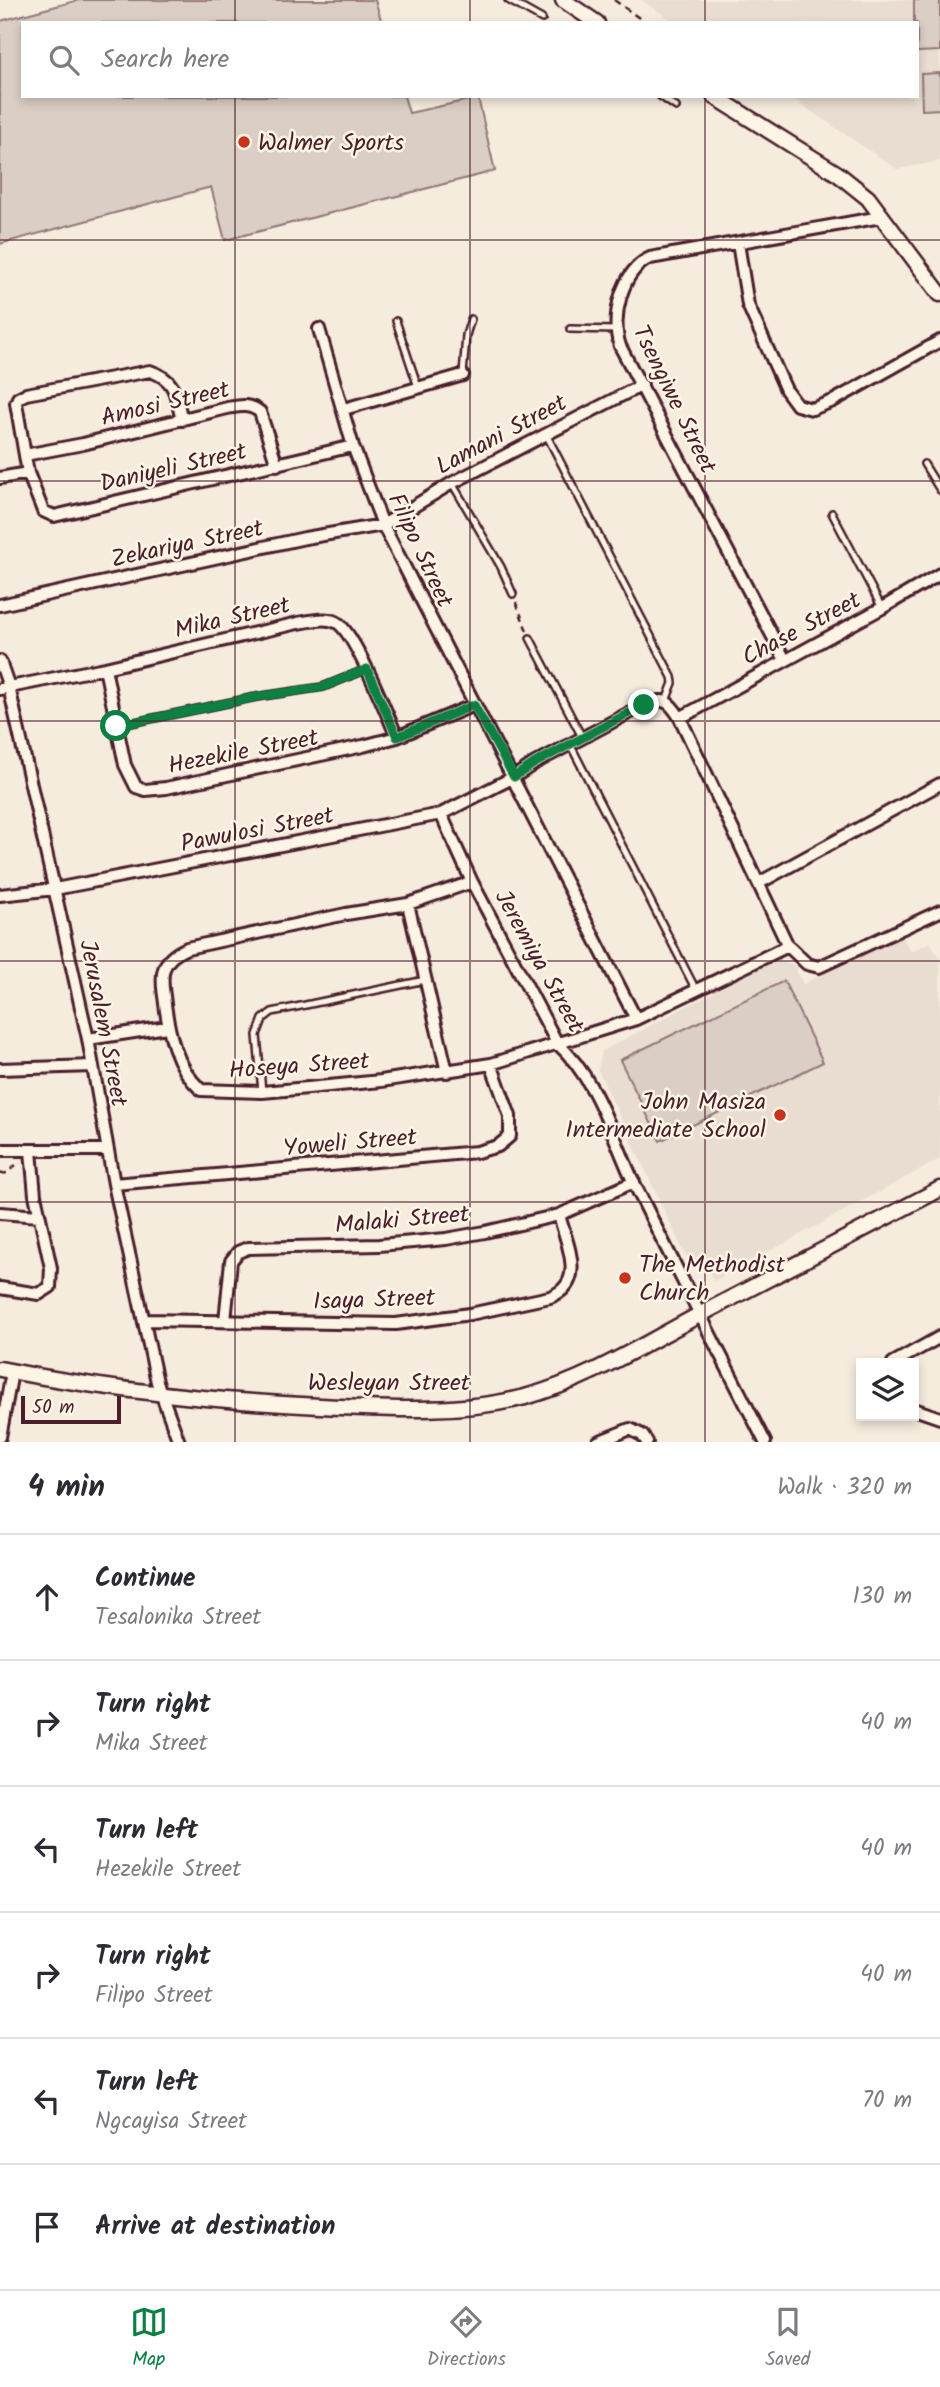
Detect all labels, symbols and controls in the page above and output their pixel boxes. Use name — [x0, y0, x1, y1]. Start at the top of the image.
search box — [21, 21, 919, 98]
text: Search here — [101, 39, 229, 81]
icon: search — [45, 41, 83, 79]
place label: Walmer Sports — [258, 124, 404, 163]
marker: Walmer Sports — [236, 134, 252, 150]
street label: Tsengiwe Street — [621, 319, 727, 481]
street label: Amosi Street — [97, 371, 234, 438]
street label: Lamani Street — [429, 384, 575, 486]
street label: Daniyeli Street — [96, 433, 251, 504]
street label: Filipo Street — [376, 487, 464, 615]
street label: Zekariya Street — [108, 509, 268, 580]
street label: Chase Street — [735, 581, 869, 677]
street label: Mika Street — [171, 586, 295, 651]
route end — [628, 689, 659, 720]
route start — [100, 710, 131, 741]
street label: Hezekile Street — [165, 719, 322, 786]
street label: Pawulosi Street — [177, 796, 338, 864]
street label: Jeremiya Street — [483, 883, 595, 1041]
street label: Jerusalem Street — [67, 936, 138, 1111]
street label: Hoseya Street — [227, 1042, 371, 1091]
place label: John Masiza Intermediate School — [565, 1083, 766, 1150]
marker: John Masiza Intermediate School — [772, 1107, 788, 1123]
street label: Yoweli Street — [282, 1118, 419, 1169]
street label: Malaki Street — [333, 1195, 472, 1246]
place label: The Methodist Church — [639, 1246, 786, 1313]
marker: The Methodist Church — [617, 1270, 633, 1286]
street label: Isaya Street — [312, 1279, 436, 1322]
map controls — [856, 1358, 919, 1421]
button: layers — [856, 1358, 919, 1421]
street label: Wesleyan Street — [308, 1364, 471, 1403]
scale bar — [21, 1393, 121, 1425]
text: 50 m — [32, 1393, 74, 1423]
text: 4 min — [28, 1464, 105, 1512]
text: Walk · 320 m — [777, 1470, 912, 1506]
text: Continue — [95, 1558, 196, 1600]
icon: ahead — [28, 1578, 66, 1616]
text: 130 m — [853, 1579, 912, 1615]
text: Tesalonika Street — [95, 1600, 261, 1636]
text: Turn right — [95, 1684, 211, 1726]
icon: right — [28, 1704, 66, 1742]
text: 40 m — [860, 1705, 912, 1741]
text: Mika Street — [95, 1726, 208, 1762]
text: Turn left — [95, 1810, 198, 1852]
icon: left — [28, 1830, 66, 1868]
text: 40 m — [860, 1831, 912, 1867]
text: Hezekile Street — [95, 1852, 241, 1888]
text: Turn right — [95, 1936, 211, 1978]
icon: right — [28, 1956, 66, 1994]
text: 40 m — [860, 1957, 912, 1993]
text: Filipo Street — [95, 1978, 213, 2014]
text: Turn left — [95, 2062, 198, 2104]
icon: left — [28, 2082, 66, 2120]
text: 70 m — [862, 2083, 912, 2119]
text: Ngcayisa Street — [95, 2104, 247, 2140]
text: Arrive at destination — [95, 2206, 335, 2248]
icon: arrive — [28, 2208, 66, 2246]
tab: Map — [130, 2303, 168, 2375]
tab: Directions — [427, 2303, 506, 2375]
tab: Saved — [765, 2303, 810, 2375]

